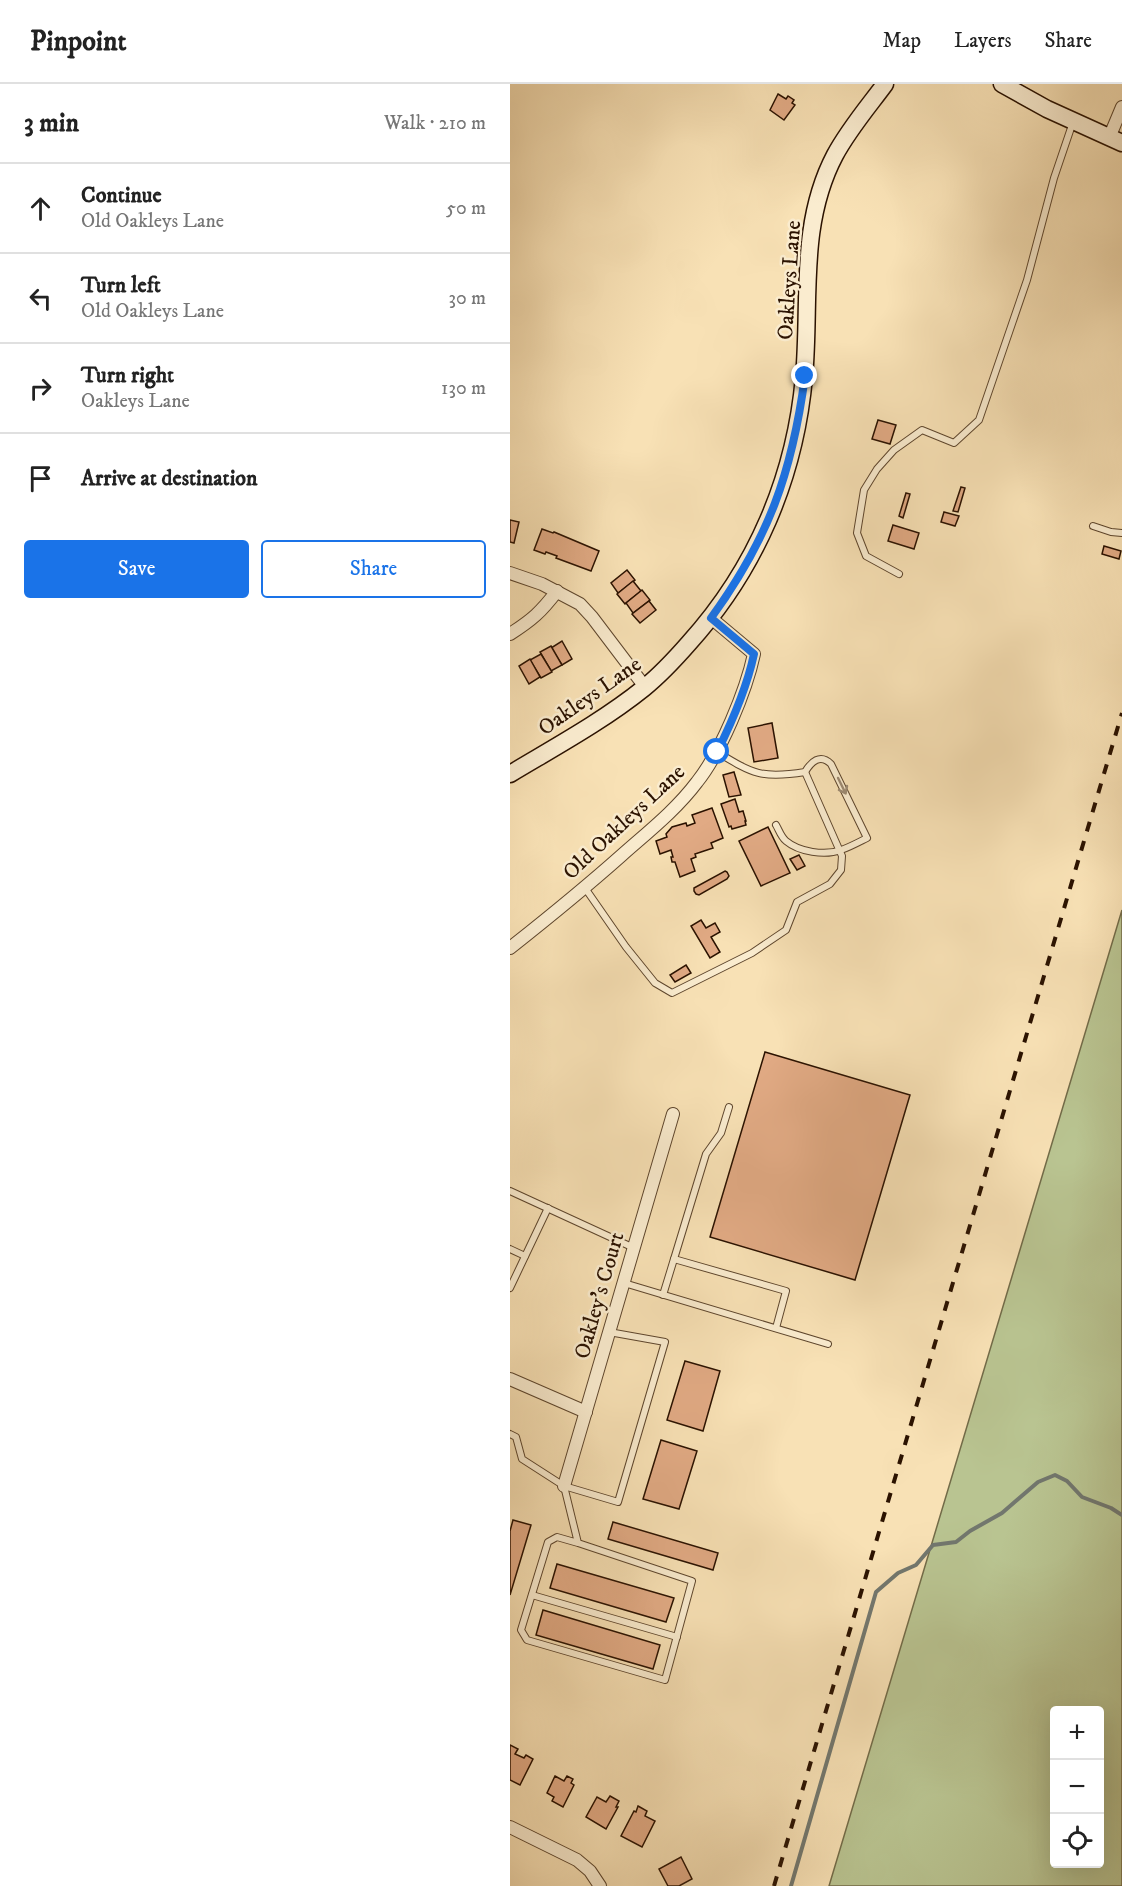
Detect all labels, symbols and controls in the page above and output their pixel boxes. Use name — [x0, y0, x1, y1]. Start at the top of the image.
text: Pinpoint — [30, 24, 126, 59]
text: Map — [882, 28, 921, 54]
text: Layers — [954, 28, 1012, 54]
text: Share — [1045, 28, 1092, 54]
text: 3 min — [24, 107, 79, 140]
text: Walk · 210 m — [384, 111, 486, 136]
text: Continue — [81, 182, 162, 209]
icon: ahead — [24, 192, 57, 225]
text: 50 m — [446, 196, 486, 221]
text: Old Oakleys Lane — [81, 209, 224, 234]
street label: Oakleys Lane — [772, 219, 807, 341]
text: Turn left — [81, 272, 161, 299]
icon: left — [24, 282, 57, 315]
text: 30 m — [448, 286, 486, 311]
text: Old Oakleys Lane — [81, 299, 224, 324]
text: Turn right — [81, 362, 174, 389]
route end — [791, 362, 817, 388]
icon: right — [24, 372, 57, 405]
text: 130 m — [441, 376, 486, 401]
text: Oakleys Lane — [81, 389, 190, 414]
icon: arrive — [24, 462, 57, 495]
text: Arrive at destination — [81, 465, 258, 492]
button: Save — [24, 540, 249, 598]
button: Share — [261, 540, 486, 598]
street label: Oakleys Lane — [533, 651, 647, 742]
route start — [703, 738, 729, 764]
street label: Old Oakleys Lane — [557, 759, 691, 886]
one-way arrow — [836, 776, 848, 794]
street label: Oakley's Court — [568, 1229, 630, 1362]
map controls — [1050, 1706, 1104, 1868]
button: + — [1050, 1706, 1104, 1760]
button: − — [1050, 1760, 1104, 1814]
button: locate — [1050, 1814, 1104, 1868]

